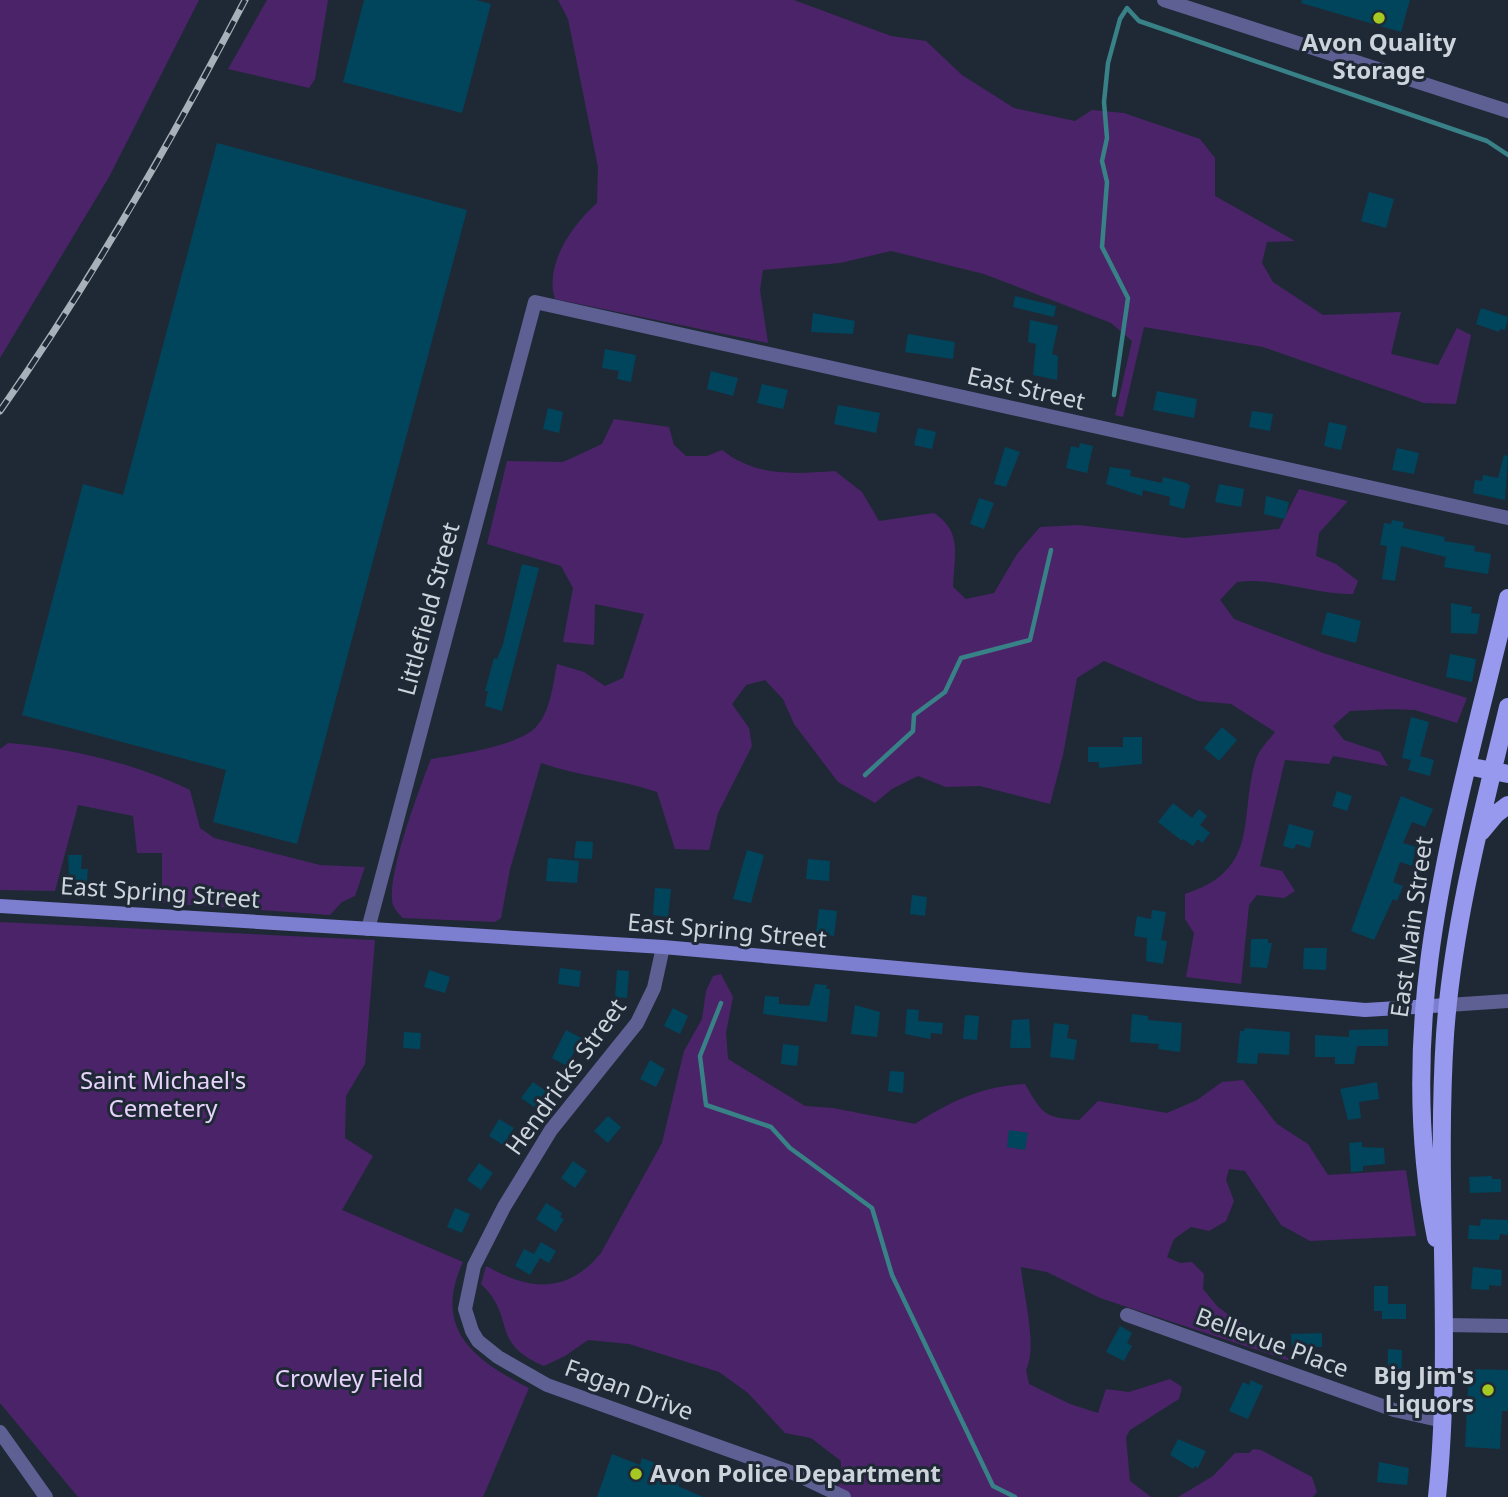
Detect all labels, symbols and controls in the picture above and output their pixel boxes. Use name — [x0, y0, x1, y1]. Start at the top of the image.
marker: Avon Quality Storage — [1371, 10, 1387, 26]
place label: Avon Quality Storage — [1302, 25, 1457, 86]
street label: East Street — [964, 358, 1089, 417]
street label: Littlefield Street — [389, 518, 467, 699]
street label: East Main Street — [1381, 834, 1440, 1020]
street label: East Spring Street — [59, 868, 261, 915]
street label: East Spring Street — [626, 904, 829, 955]
street label: Hendricks Street — [497, 991, 633, 1161]
park label: Saint Michael's Cemetery — [80, 1063, 246, 1124]
street label: Bellevue Place — [1191, 1299, 1354, 1385]
street label: Fagan Drive — [561, 1350, 698, 1427]
place label: Big Jim's Liquors — [1373, 1358, 1474, 1419]
park label: Crowley Field — [275, 1361, 423, 1394]
marker: Big Jim's Liquors — [1480, 1382, 1496, 1398]
place label: Avon Police Department — [650, 1456, 941, 1489]
marker: Avon Police Department — [628, 1466, 644, 1482]

